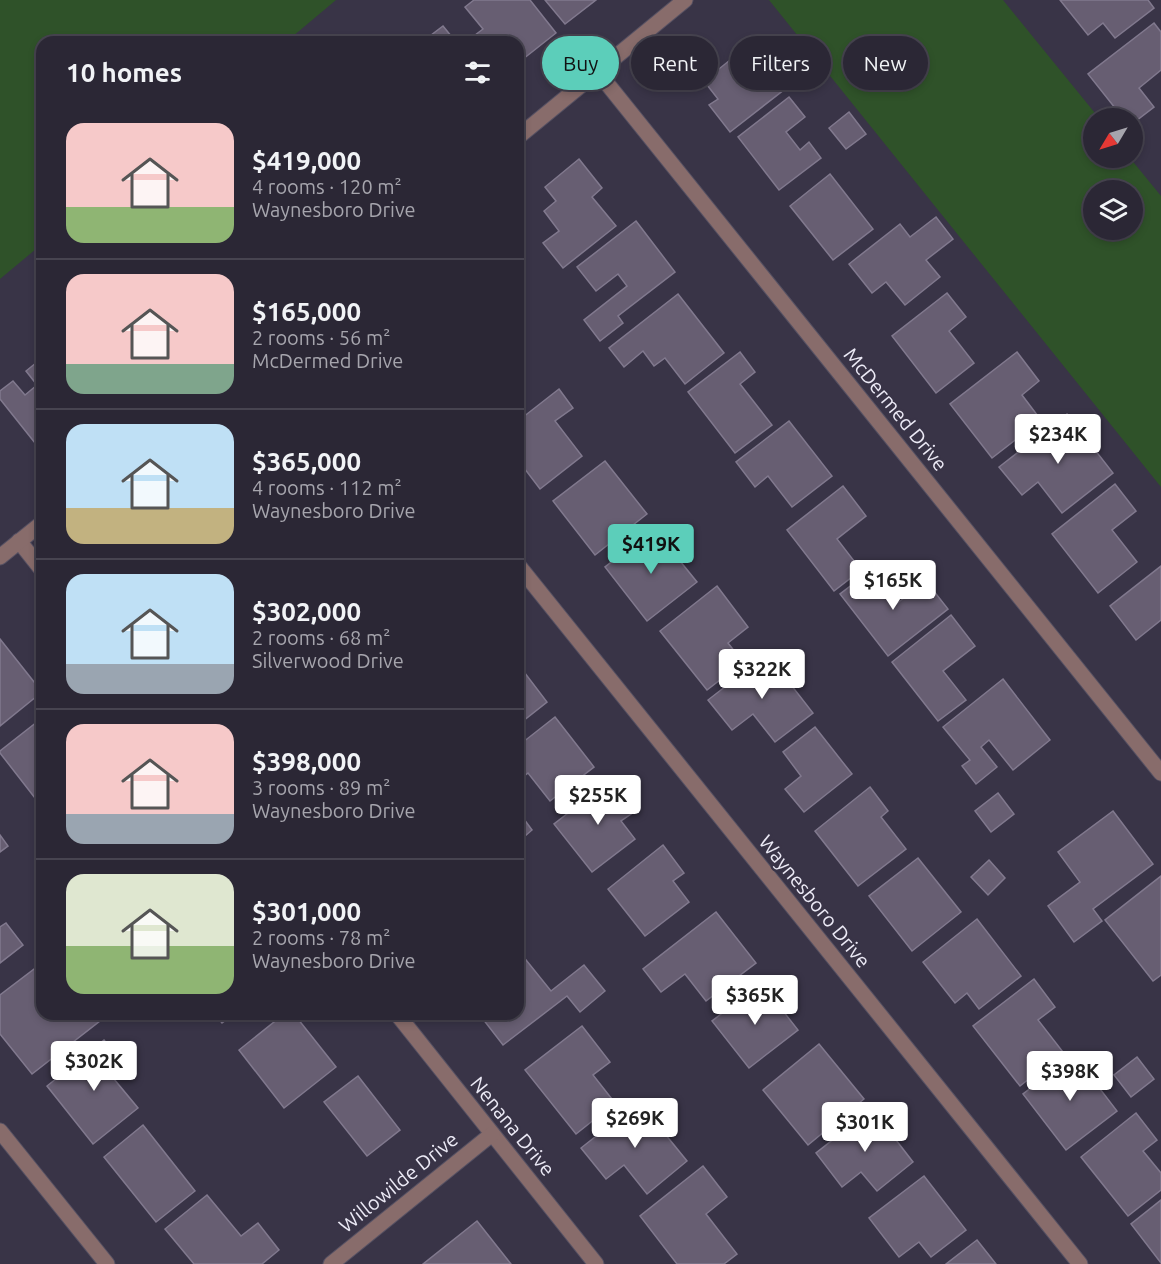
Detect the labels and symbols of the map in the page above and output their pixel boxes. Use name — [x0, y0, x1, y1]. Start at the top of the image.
north arrow — [1083, 108, 1143, 168]
street label: McDermed Drive — [839, 343, 953, 475]
pin: $234K — [1016, 414, 1100, 465]
pin: $419K — [609, 524, 693, 575]
pin: $165K — [851, 560, 935, 611]
pin: $322K — [720, 649, 804, 700]
pin: $255K — [556, 775, 640, 826]
street label: Waynesboro Drive — [755, 830, 875, 972]
pin: $365K — [713, 975, 797, 1026]
pin: $302K — [52, 1041, 136, 1092]
pin: $398K — [1028, 1051, 1112, 1102]
street label: Nenana Drive — [466, 1072, 560, 1180]
pin: $269K — [593, 1098, 677, 1149]
pin: $301K — [823, 1102, 907, 1153]
street label: Willowilde Drive — [334, 1127, 462, 1237]

